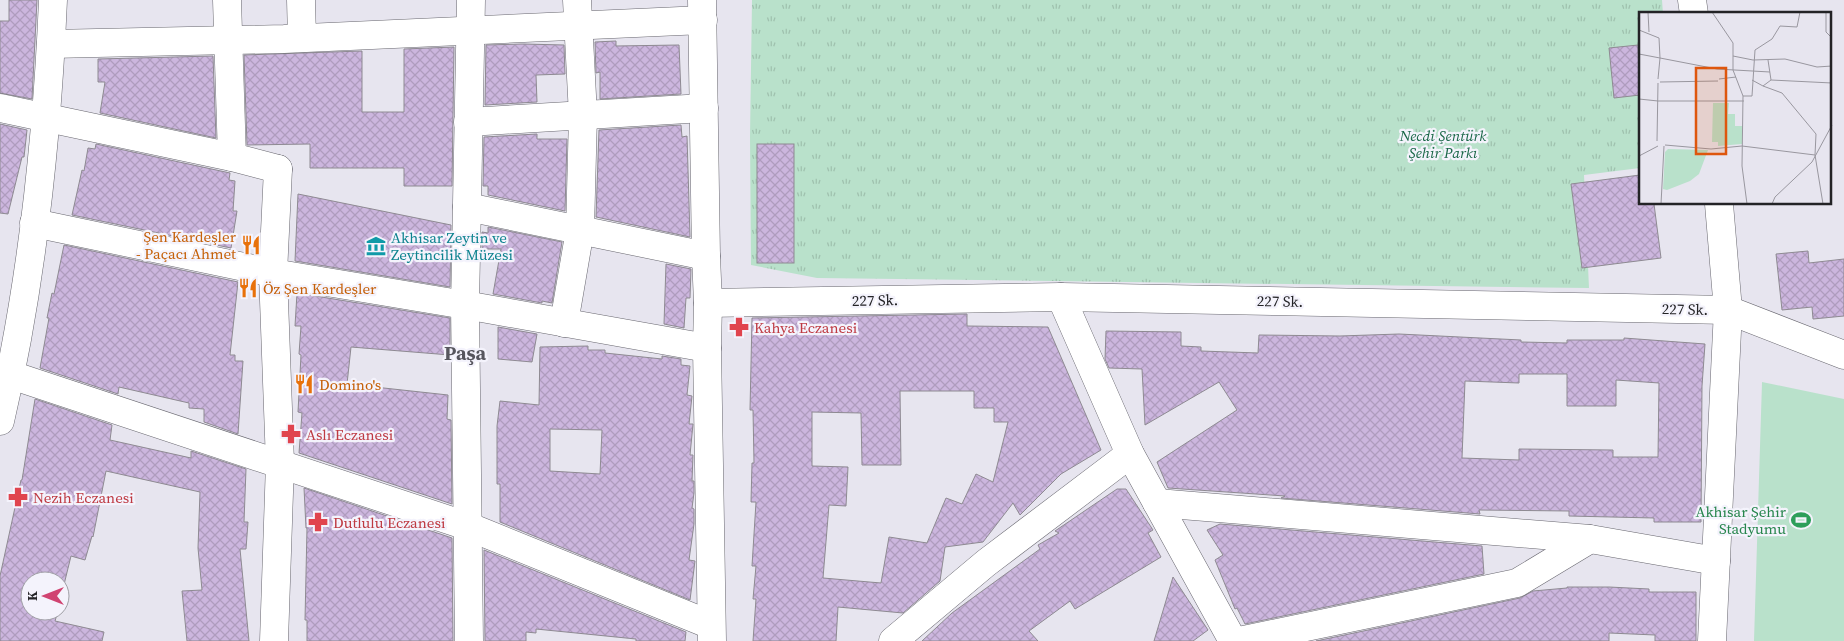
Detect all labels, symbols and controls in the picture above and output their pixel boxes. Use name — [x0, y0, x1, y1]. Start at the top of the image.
inset map — [1639, 12, 1832, 205]
park label: Necdi Şentürk Şehir Parkı — [1399, 125, 1487, 163]
place label: Şen Kardeşler - Paçacı Ahmet — [136, 226, 237, 264]
place label: Akhisar Zeytin ve Zeytincilik Müzesi — [391, 227, 513, 265]
restaurant icon: Şen Kardeşler - Paçacı Ahmet — [240, 234, 262, 256]
museum icon: Akhisar Zeytin ve Zeytincilik Müzesi — [365, 235, 387, 257]
restaurant icon: Öz Şen Kardeşler — [237, 277, 259, 299]
place label: Öz Şen Kardeşler — [263, 278, 377, 299]
street label: 227 Sk. — [852, 289, 898, 311]
street label: 227 Sk. — [1257, 290, 1303, 312]
street label: 227 Sk. — [1662, 298, 1708, 320]
pharmacy icon: Kahya Eczanesi — [728, 316, 750, 338]
place label: Kahya Eczanesi — [754, 317, 857, 338]
district label: Paşa — [444, 339, 486, 367]
restaurant icon: Domino's — [293, 373, 315, 395]
place label: Domino's — [319, 374, 381, 395]
pharmacy icon: Aslı Eczanesi — [280, 423, 302, 445]
place label: Aslı Eczanesi — [306, 424, 393, 445]
pharmacy icon: Nezih Eczanesi — [7, 486, 29, 508]
place label: Nezih Eczanesi — [33, 487, 134, 508]
place label: Akhisar Şehir Stadyumu — [1695, 501, 1787, 539]
sports icon: Akhisar Şehir Stadyumu — [1790, 509, 1812, 531]
pharmacy icon: Dutlulu Eczanesi — [307, 511, 329, 533]
place label: Dutlulu Eczanesi — [333, 512, 445, 533]
north arrow — [20, 571, 70, 621]
text: K — [22, 591, 42, 601]

